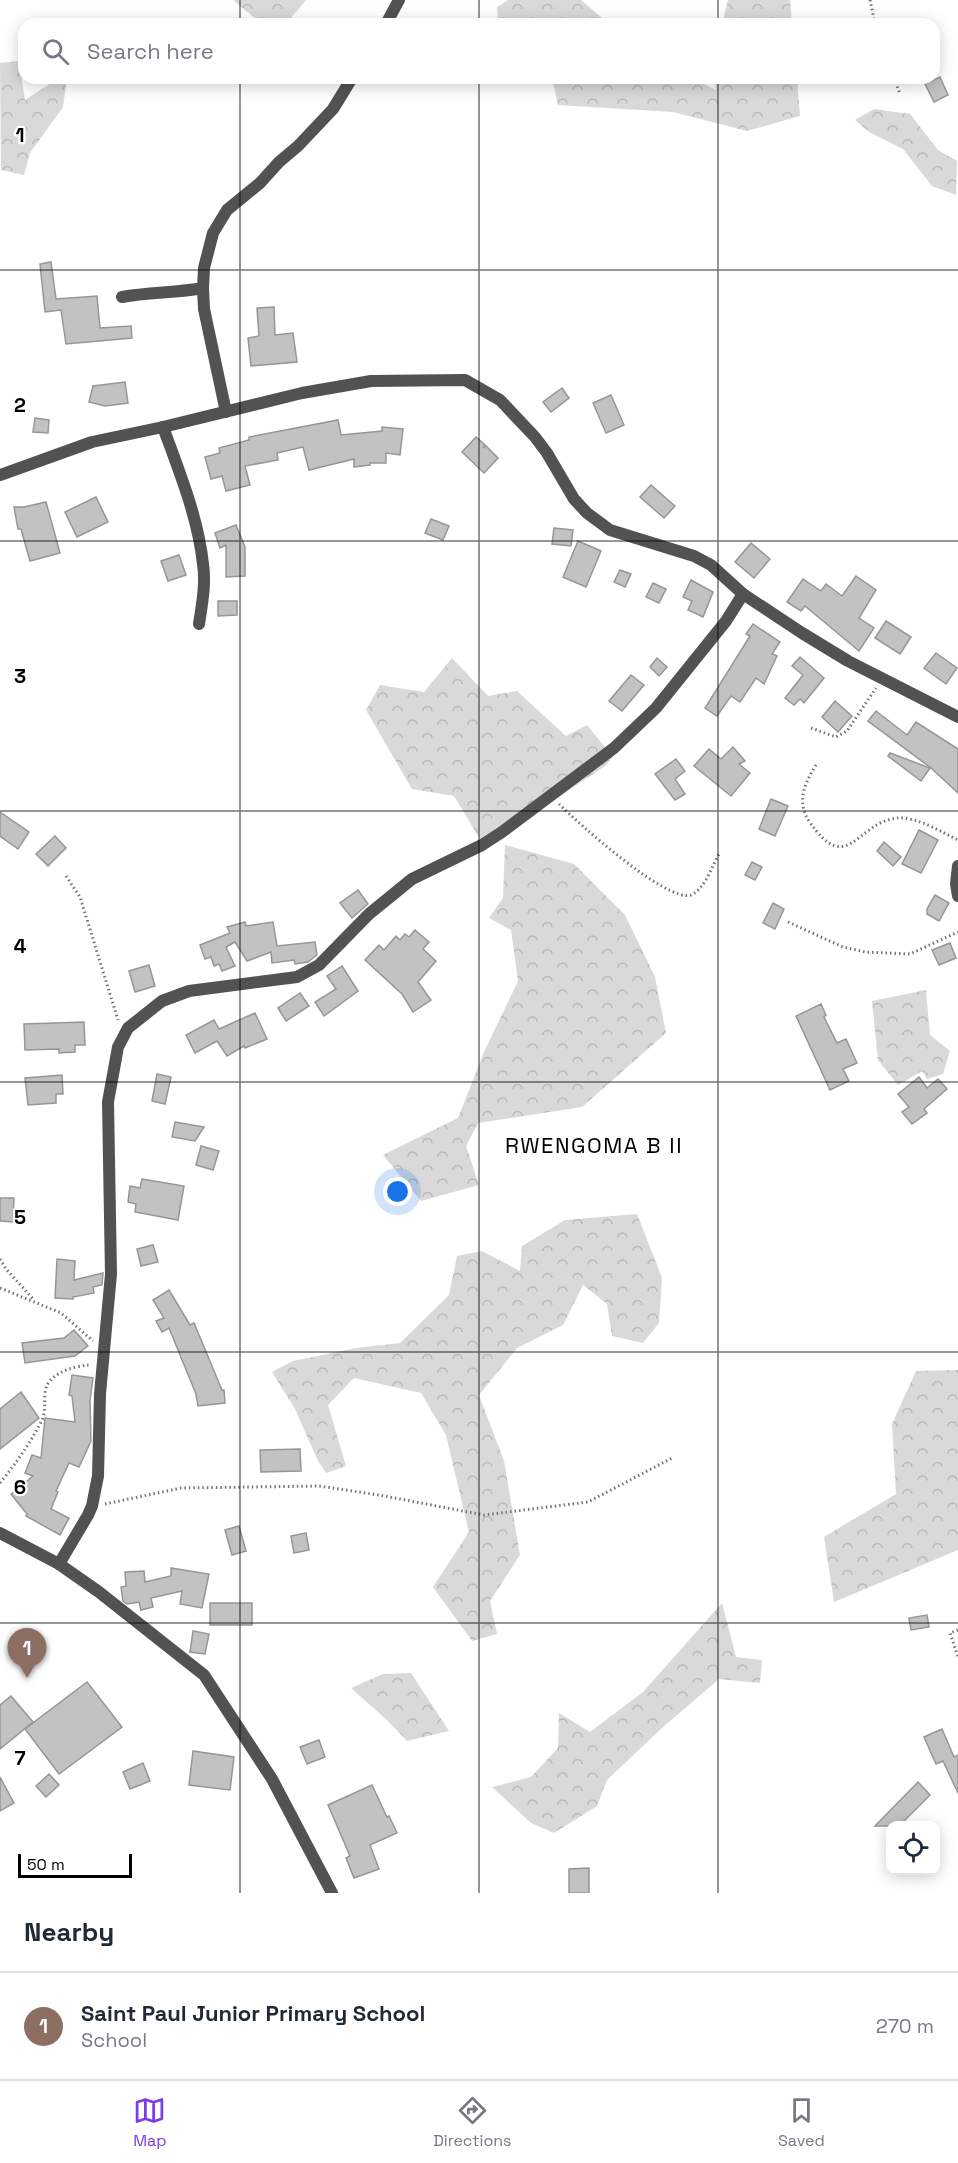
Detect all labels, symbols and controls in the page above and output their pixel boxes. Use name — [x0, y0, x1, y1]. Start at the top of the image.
search box — [18, 18, 940, 84]
icon: search — [39, 35, 72, 68]
text: Search here — [87, 37, 214, 65]
text: 1 — [15, 122, 25, 148]
text: 2 — [14, 392, 26, 418]
text: 3 — [14, 663, 26, 689]
text: 4 — [14, 933, 27, 959]
district label: RWENGOMA B II — [505, 1131, 683, 1159]
your location — [383, 1177, 412, 1206]
text: 5 — [14, 1204, 26, 1230]
text: 6 — [14, 1474, 26, 1500]
pin: 1 — [8, 1628, 46, 1678]
text: 7 — [14, 1745, 26, 1771]
map controls — [886, 1821, 940, 1875]
button: locate — [886, 1821, 940, 1875]
scale bar — [18, 1851, 132, 1878]
text: 50 m — [27, 1854, 65, 1875]
text: Nearby — [24, 1915, 114, 1949]
text: Saint Paul Junior Primary School — [81, 1999, 425, 2027]
text: 1 — [39, 2013, 48, 2039]
text: 270 m — [876, 2013, 934, 2039]
text: School — [81, 2027, 147, 2053]
tab: Map — [133, 2094, 167, 2151]
tab: Directions — [433, 2094, 512, 2151]
tab: Saved — [778, 2094, 825, 2151]

